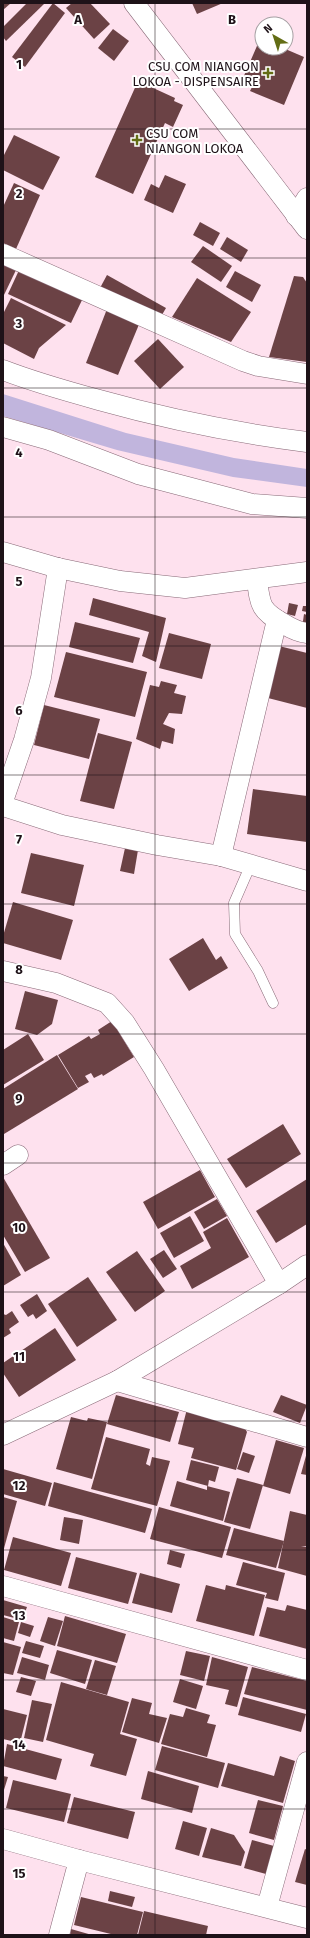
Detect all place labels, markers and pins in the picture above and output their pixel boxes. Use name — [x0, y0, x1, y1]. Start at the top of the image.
place label: CSU COM NIANGON LOKOA - DISPENSAIRE — [132, 59, 259, 89]
marker: CSU COM NIANGON LOKOA - DISPENSAIRE — [262, 67, 274, 79]
place label: CSU COM NIANGON LOKOA — [146, 126, 244, 156]
marker: CSU COM NIANGON LOKOA — [131, 134, 143, 146]

